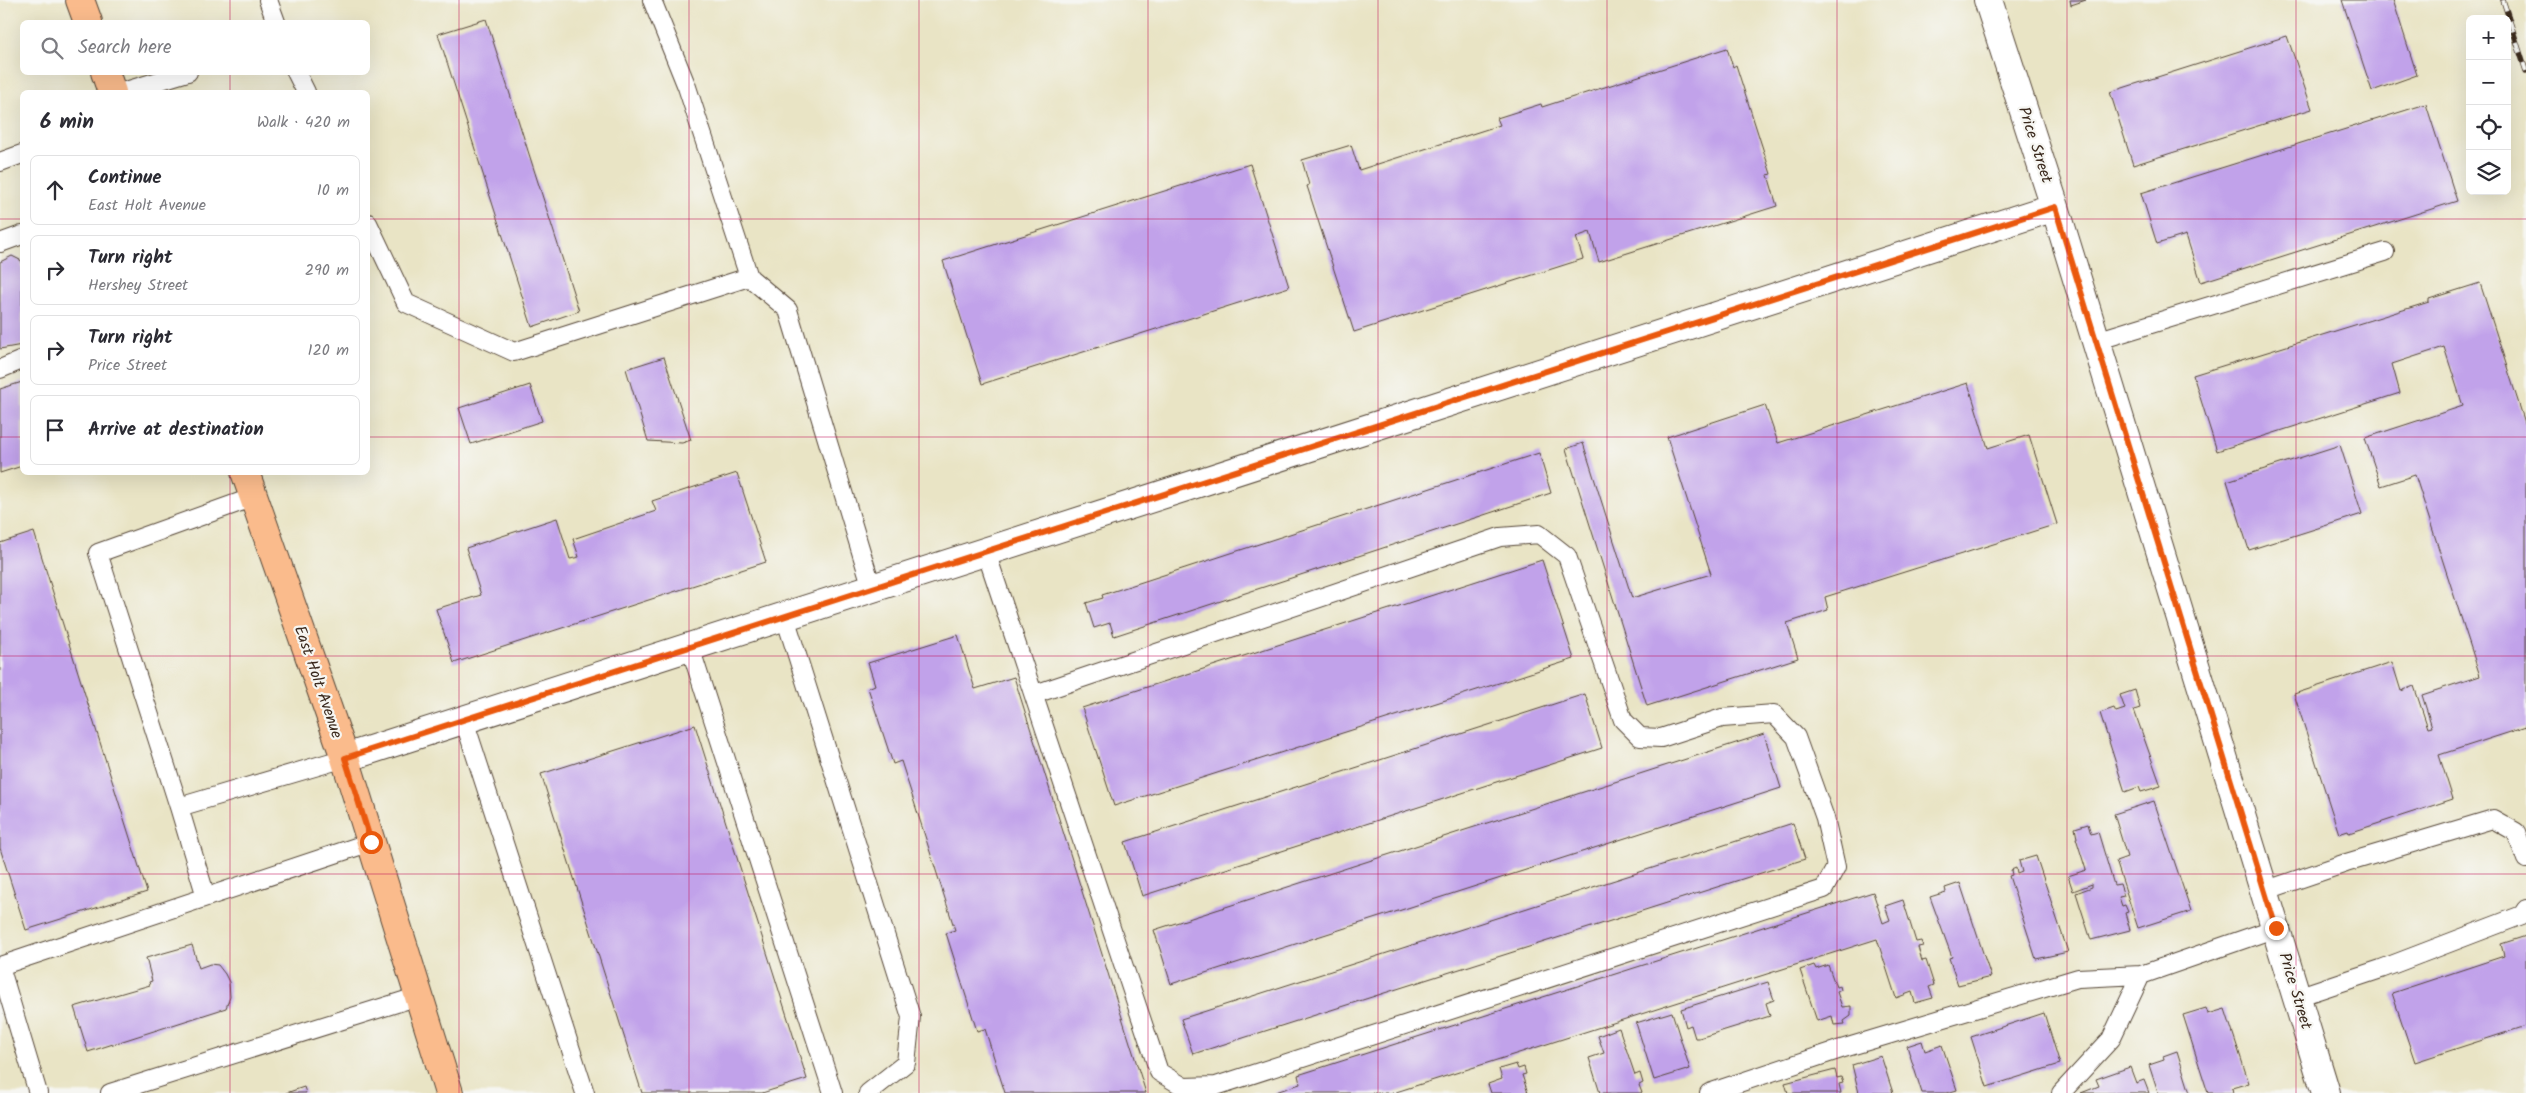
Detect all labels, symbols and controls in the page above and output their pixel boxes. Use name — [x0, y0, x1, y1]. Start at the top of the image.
map controls — [2466, 15, 2511, 195]
button: + — [2466, 15, 2511, 60]
search box — [20, 20, 370, 75]
text: Search here — [78, 33, 172, 63]
icon: search — [38, 34, 66, 62]
button: − — [2466, 60, 2511, 105]
street label: Price Street — [2011, 104, 2059, 187]
button: locate — [2466, 105, 2511, 150]
text: 6 min — [40, 106, 94, 139]
text: Walk · 420 m — [257, 110, 350, 135]
button: layers — [2466, 150, 2511, 195]
text: Continue — [88, 163, 161, 193]
icon: ahead — [41, 176, 69, 204]
text: 10 m — [317, 178, 349, 203]
text: East Holt Avenue — [88, 193, 206, 218]
text: Turn right — [88, 243, 173, 273]
icon: right — [41, 256, 69, 284]
text: 290 m — [305, 258, 349, 283]
text: Hershey Street — [88, 273, 188, 298]
text: Turn right — [88, 323, 173, 353]
icon: right — [41, 336, 69, 364]
text: 120 m — [308, 338, 349, 363]
text: Price Street — [88, 353, 167, 378]
text: Arrive at destination — [88, 415, 264, 445]
icon: arrive — [41, 416, 69, 444]
street label: East Holt Avenue — [287, 622, 349, 742]
route start — [360, 831, 383, 854]
route end — [2265, 917, 2288, 940]
street label: Price Street — [2271, 950, 2319, 1033]

